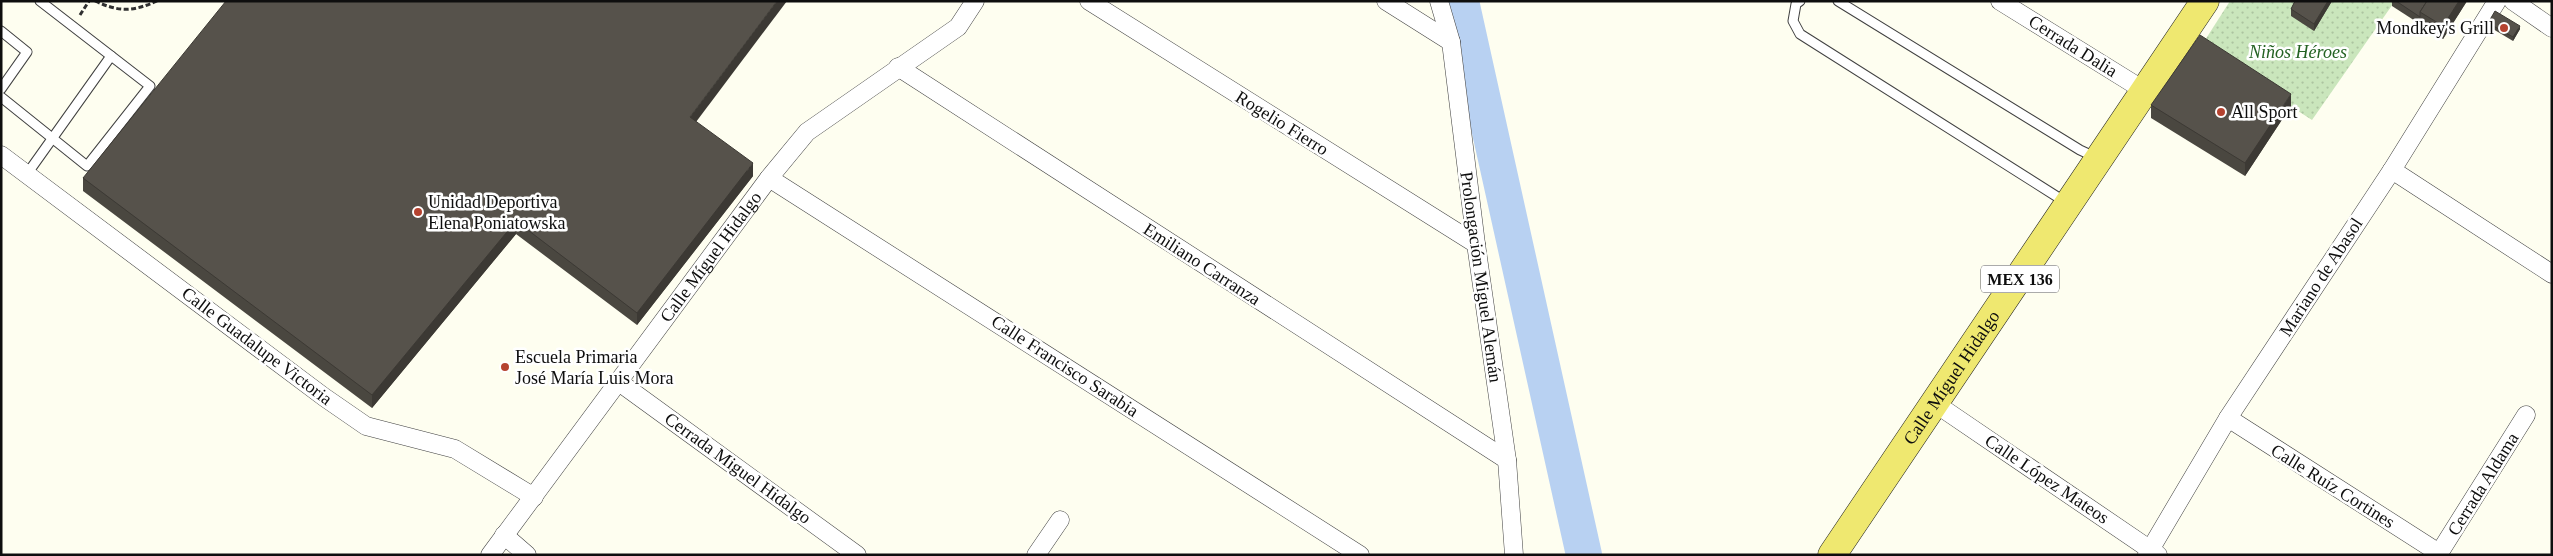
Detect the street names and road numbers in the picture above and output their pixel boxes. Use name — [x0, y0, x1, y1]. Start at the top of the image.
street label: Cerrada Dalia — [2025, 11, 2121, 81]
street label: Rogelio Fierro — [1232, 87, 1332, 159]
street label: Prolongación Miguel Alemán — [1456, 170, 1506, 384]
street label: Calle Míguel Hidalgo — [656, 188, 765, 326]
street label: Mariano de Abasol — [2275, 214, 2367, 340]
street label: Emiliano Carranza — [1140, 219, 1264, 309]
road number: MEX 136 — [1981, 266, 2059, 292]
street label: Calle Guadalupe Victoria — [178, 283, 336, 409]
street label: Calle Míguel Hidalgo — [1899, 307, 2004, 448]
street label: Calle Francisco Sarabia — [988, 311, 1142, 421]
street label: Cerrada Miguel Hidalgo — [661, 408, 815, 528]
street label: Cerrada Aldama — [2443, 429, 2523, 539]
street label: Calle López Mateos — [1981, 430, 2113, 528]
street label: Calle Ruíz Cortines — [2267, 440, 2399, 532]

